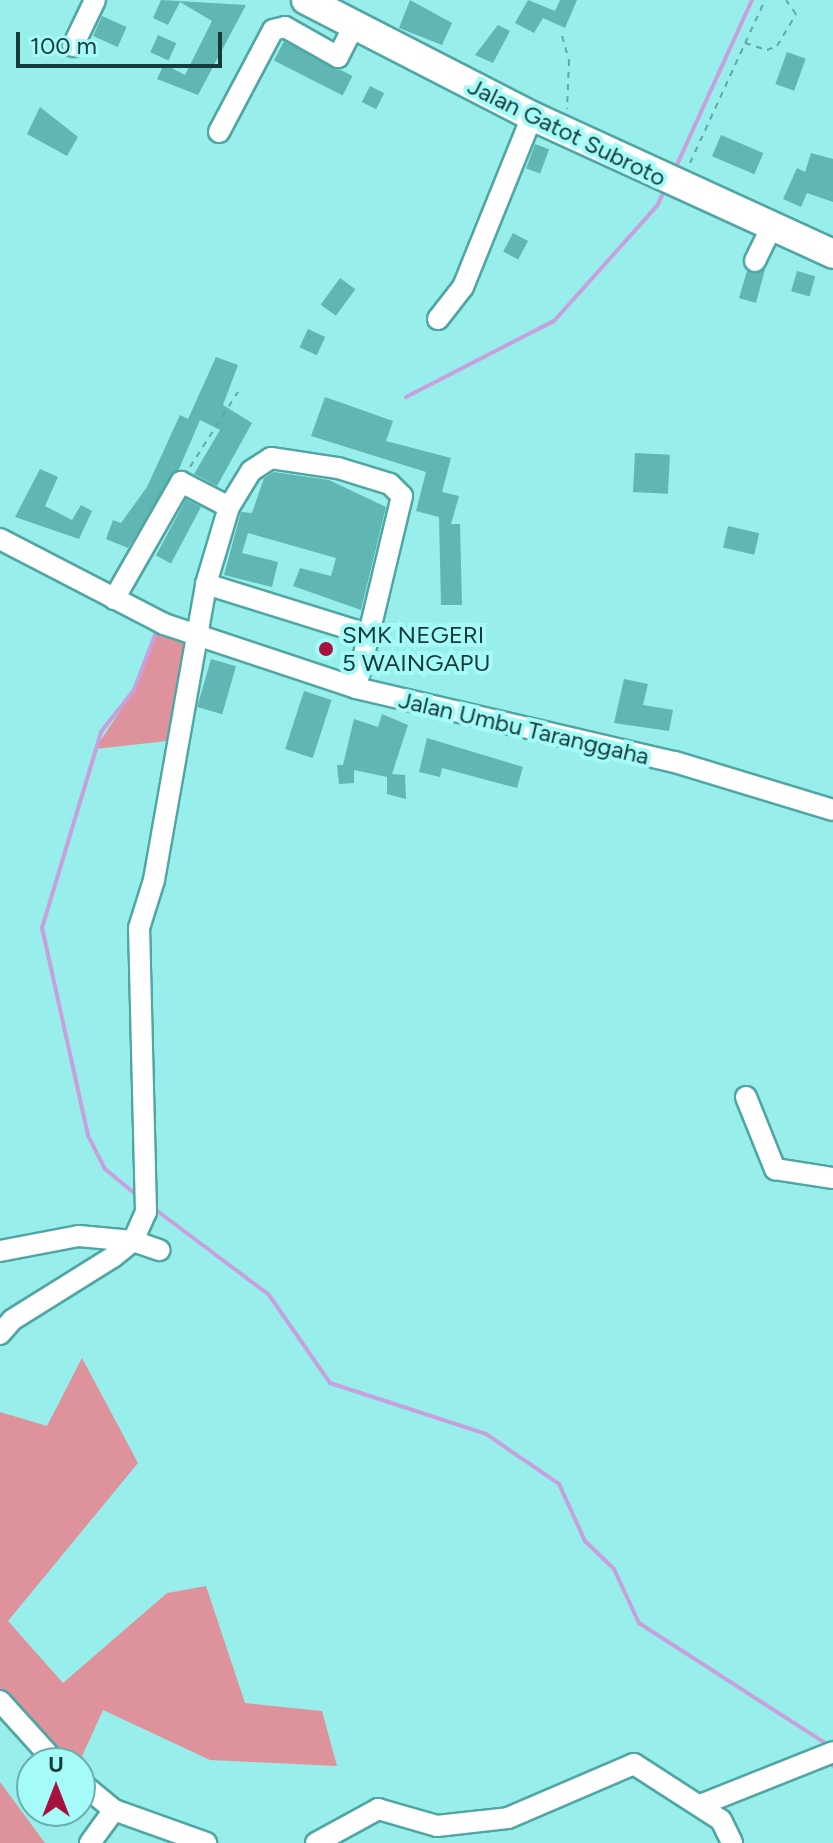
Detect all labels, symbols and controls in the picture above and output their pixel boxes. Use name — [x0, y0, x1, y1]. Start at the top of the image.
scale bar — [20, 16, 226, 66]
text: 100 m — [30, 31, 97, 60]
street label: Jalan Gatot Subroto — [463, 71, 671, 193]
place label: SMK NEGERI 5 WAINGAPU — [342, 621, 490, 677]
marker: SMK NEGERI 5 WAINGAPU — [317, 640, 335, 658]
street label: Jalan Umbu Taranggaha — [396, 685, 652, 771]
north arrow — [16, 1747, 96, 1827]
text: U — [48, 1751, 64, 1778]

